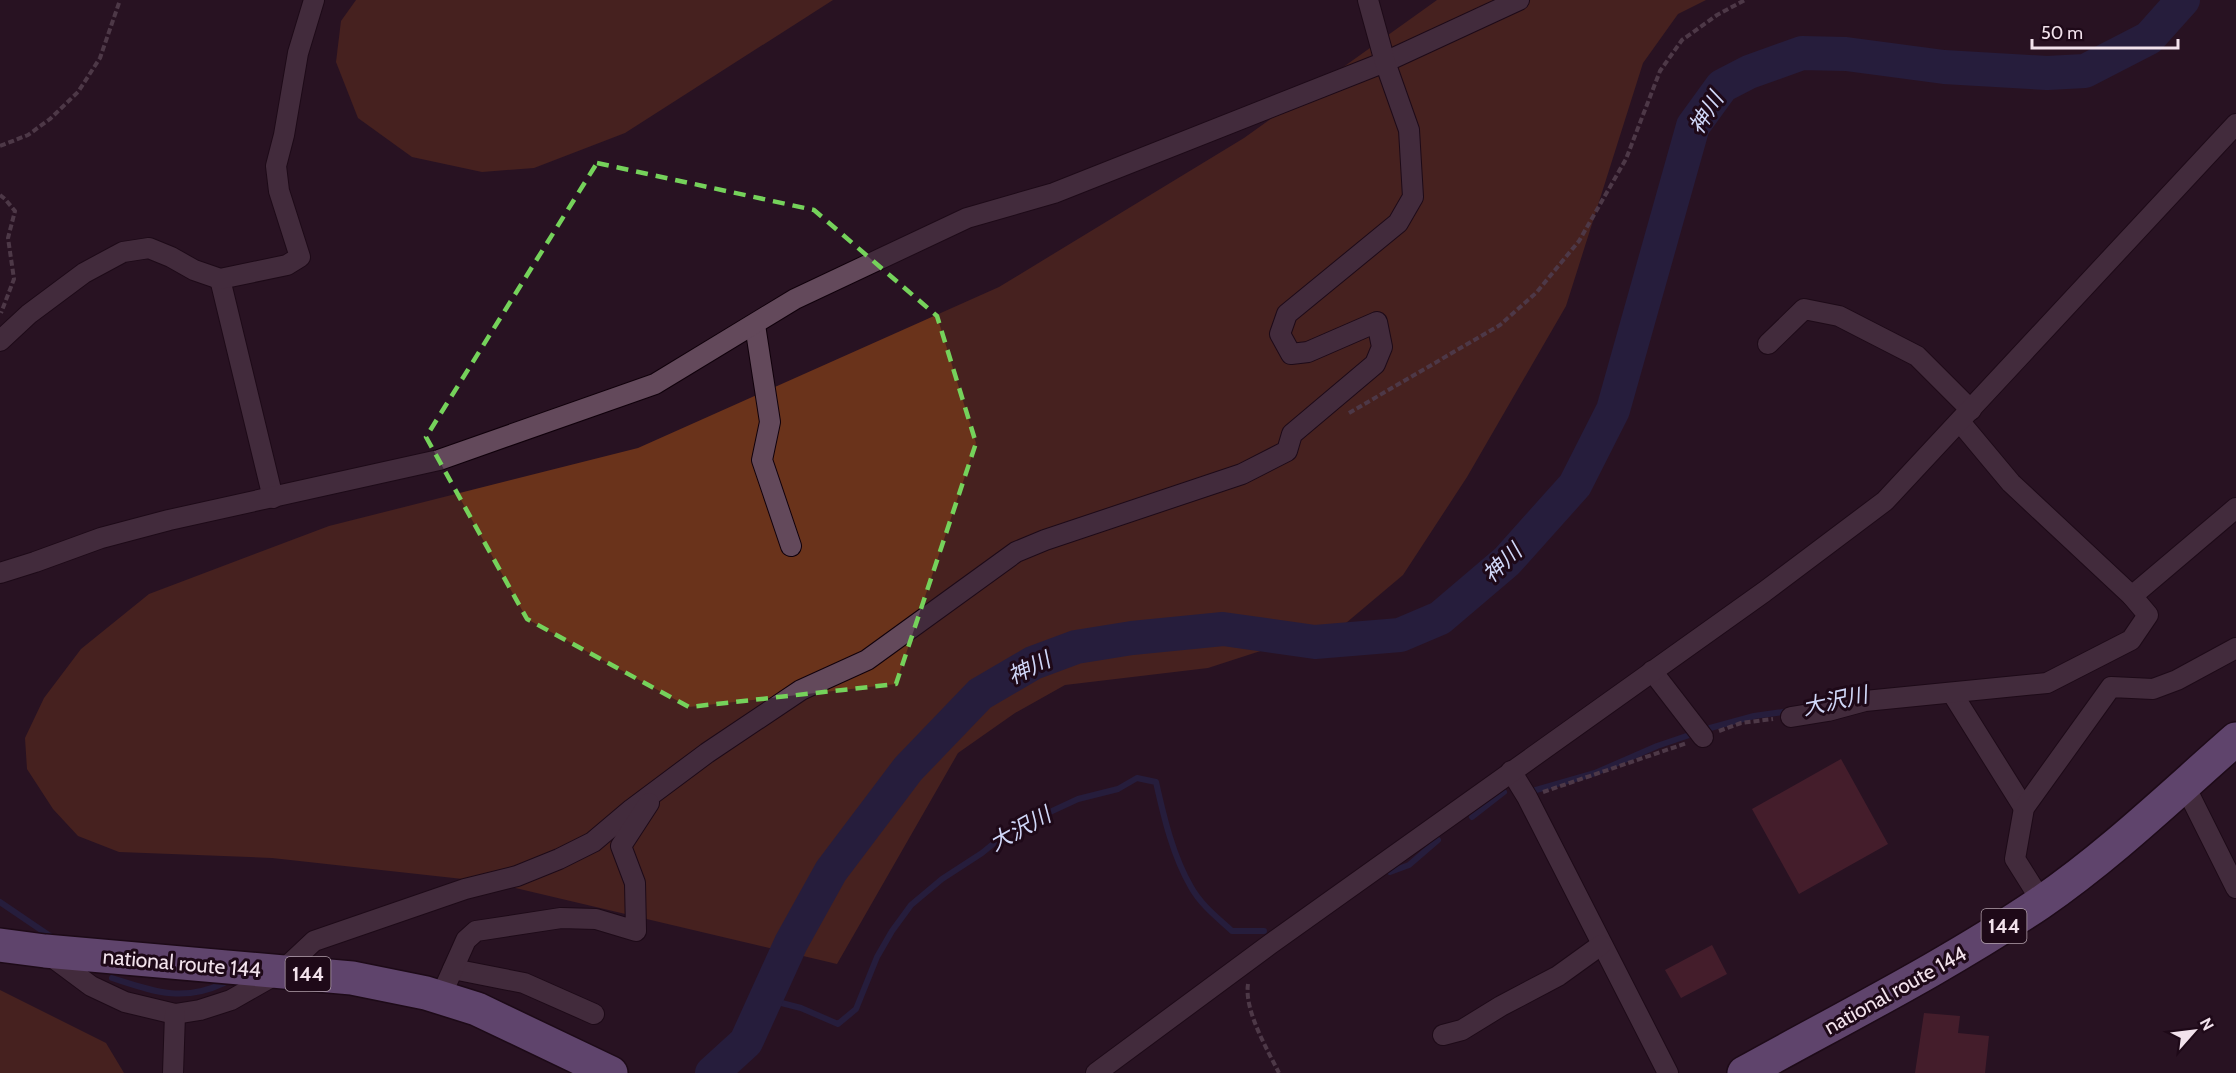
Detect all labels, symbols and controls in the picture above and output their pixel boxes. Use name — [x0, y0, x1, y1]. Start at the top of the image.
scale bar — [2032, 12, 2178, 50]
text: 50 m — [2041, 22, 2083, 44]
water label: 神川 — [1683, 85, 1730, 139]
water label: 神川 — [1477, 537, 1529, 588]
water label: 神川 — [1003, 645, 1056, 690]
water label: 大沢川 — [1800, 681, 1872, 721]
water label: 大沢川 — [985, 800, 1057, 857]
road number: 144 — [1982, 909, 2026, 943]
street label: national route 144 — [1820, 941, 1970, 1039]
street label: national route 144 — [102, 944, 262, 982]
road number: 144 — [286, 957, 330, 991]
north arrow — [2164, 1001, 2224, 1061]
text: N — [2196, 1015, 2218, 1034]

